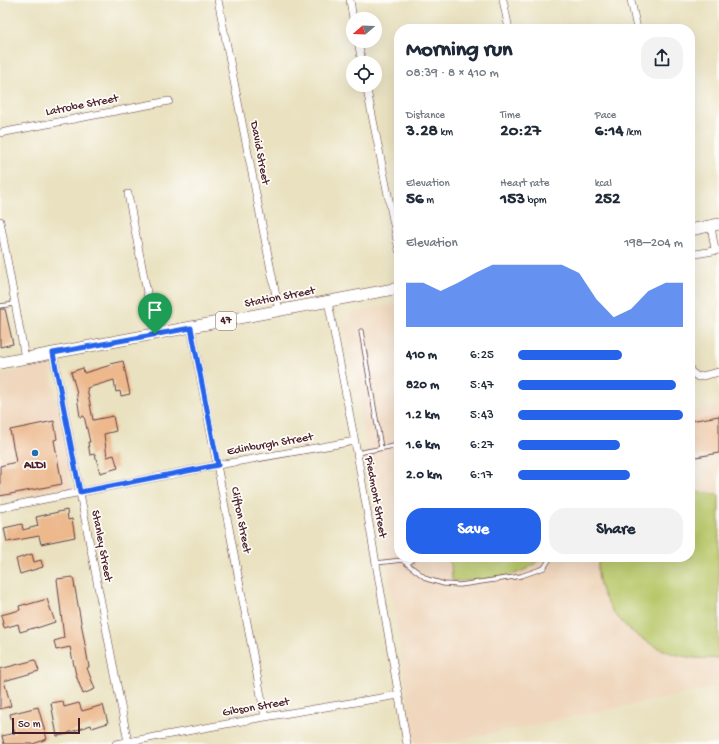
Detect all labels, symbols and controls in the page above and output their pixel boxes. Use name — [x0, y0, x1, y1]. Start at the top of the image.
north arrow — [346, 12, 382, 48]
map controls — [346, 12, 382, 92]
button: share — [641, 37, 683, 79]
text: Morning run — [406, 38, 512, 64]
button: locate — [346, 56, 382, 92]
text: 08:39 · 8 × 410 m — [406, 66, 499, 81]
street label: Latrobe Street — [44, 92, 121, 120]
text: Distance — [406, 110, 445, 122]
text: Time — [500, 110, 520, 122]
text: Pace — [595, 110, 616, 122]
street label: David Street — [246, 119, 272, 187]
text: 3.28 — [406, 122, 438, 142]
text: 20:27 — [500, 122, 541, 142]
text: 6:14 — [595, 122, 624, 142]
text: km — [438, 127, 453, 139]
text: /km — [624, 127, 642, 139]
text: Elevation — [406, 178, 450, 190]
text: Heart rate — [500, 178, 550, 190]
text: kcal — [595, 178, 612, 190]
text: 56 — [406, 190, 424, 210]
text: 153 — [500, 190, 525, 210]
text: 252 — [595, 190, 620, 210]
text: m — [424, 195, 434, 207]
text: bpm — [525, 195, 547, 207]
text: Elevation — [406, 236, 458, 251]
text: 198–204 m — [624, 236, 683, 251]
street label: Station Street — [244, 284, 317, 312]
pin — [138, 293, 172, 334]
icon: arrive — [144, 299, 166, 321]
road number: 47 — [216, 312, 236, 330]
text: 410 m — [406, 348, 437, 363]
text: 6:25 — [470, 348, 494, 363]
text: 820 m — [406, 378, 439, 393]
text: 5:47 — [470, 378, 494, 393]
text: 1.2 km — [406, 408, 440, 423]
text: 5:43 — [470, 408, 494, 423]
street label: Edinburgh Street — [226, 430, 315, 459]
text: 1.6 km — [406, 438, 440, 453]
text: 6:27 — [470, 438, 494, 453]
marker: ALDI — [30, 448, 40, 458]
street label: Piedmont Street — [361, 454, 389, 540]
place label: ALDI — [23, 459, 46, 473]
text: 2.0 km — [406, 468, 442, 483]
text: 6:17 — [470, 468, 493, 483]
street label: Clifton Street — [227, 486, 253, 555]
button: Save — [406, 508, 541, 554]
button: Share — [549, 508, 683, 554]
street label: Stanley Street — [87, 509, 115, 584]
street label: Gibson Street — [221, 695, 292, 721]
scale bar — [12, 716, 80, 735]
text: 50 m — [18, 719, 40, 731]

